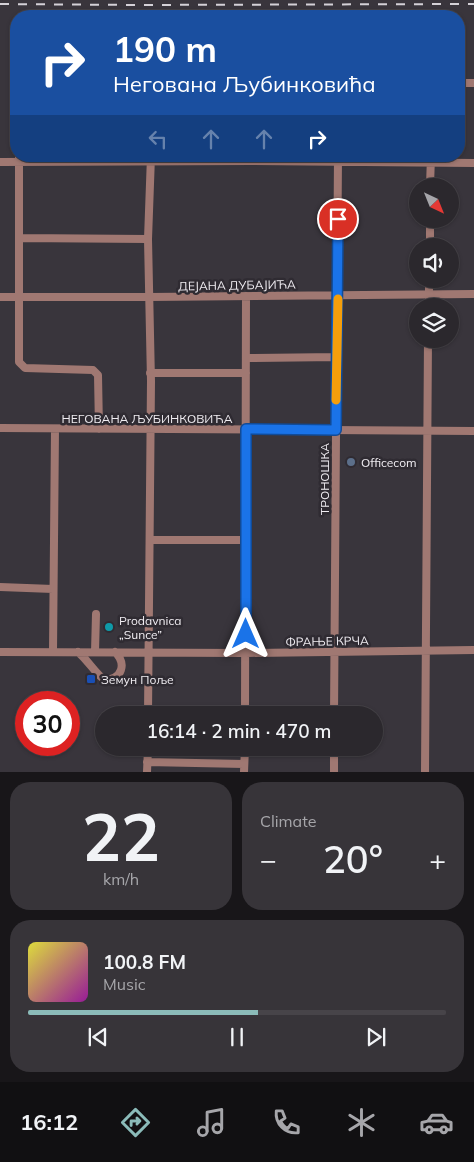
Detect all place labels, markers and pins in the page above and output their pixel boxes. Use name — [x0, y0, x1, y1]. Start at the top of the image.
pin — [317, 198, 359, 240]
place label: Officecom — [361, 455, 417, 470]
marker: Officecom — [345, 456, 357, 468]
place label: Prodavnica „Sunce” — [119, 613, 182, 642]
marker: Prodavnica „Sunce” — [103, 621, 115, 633]
place label: Земун Поље — [101, 672, 174, 687]
marker: Земун Поље — [85, 673, 97, 685]

